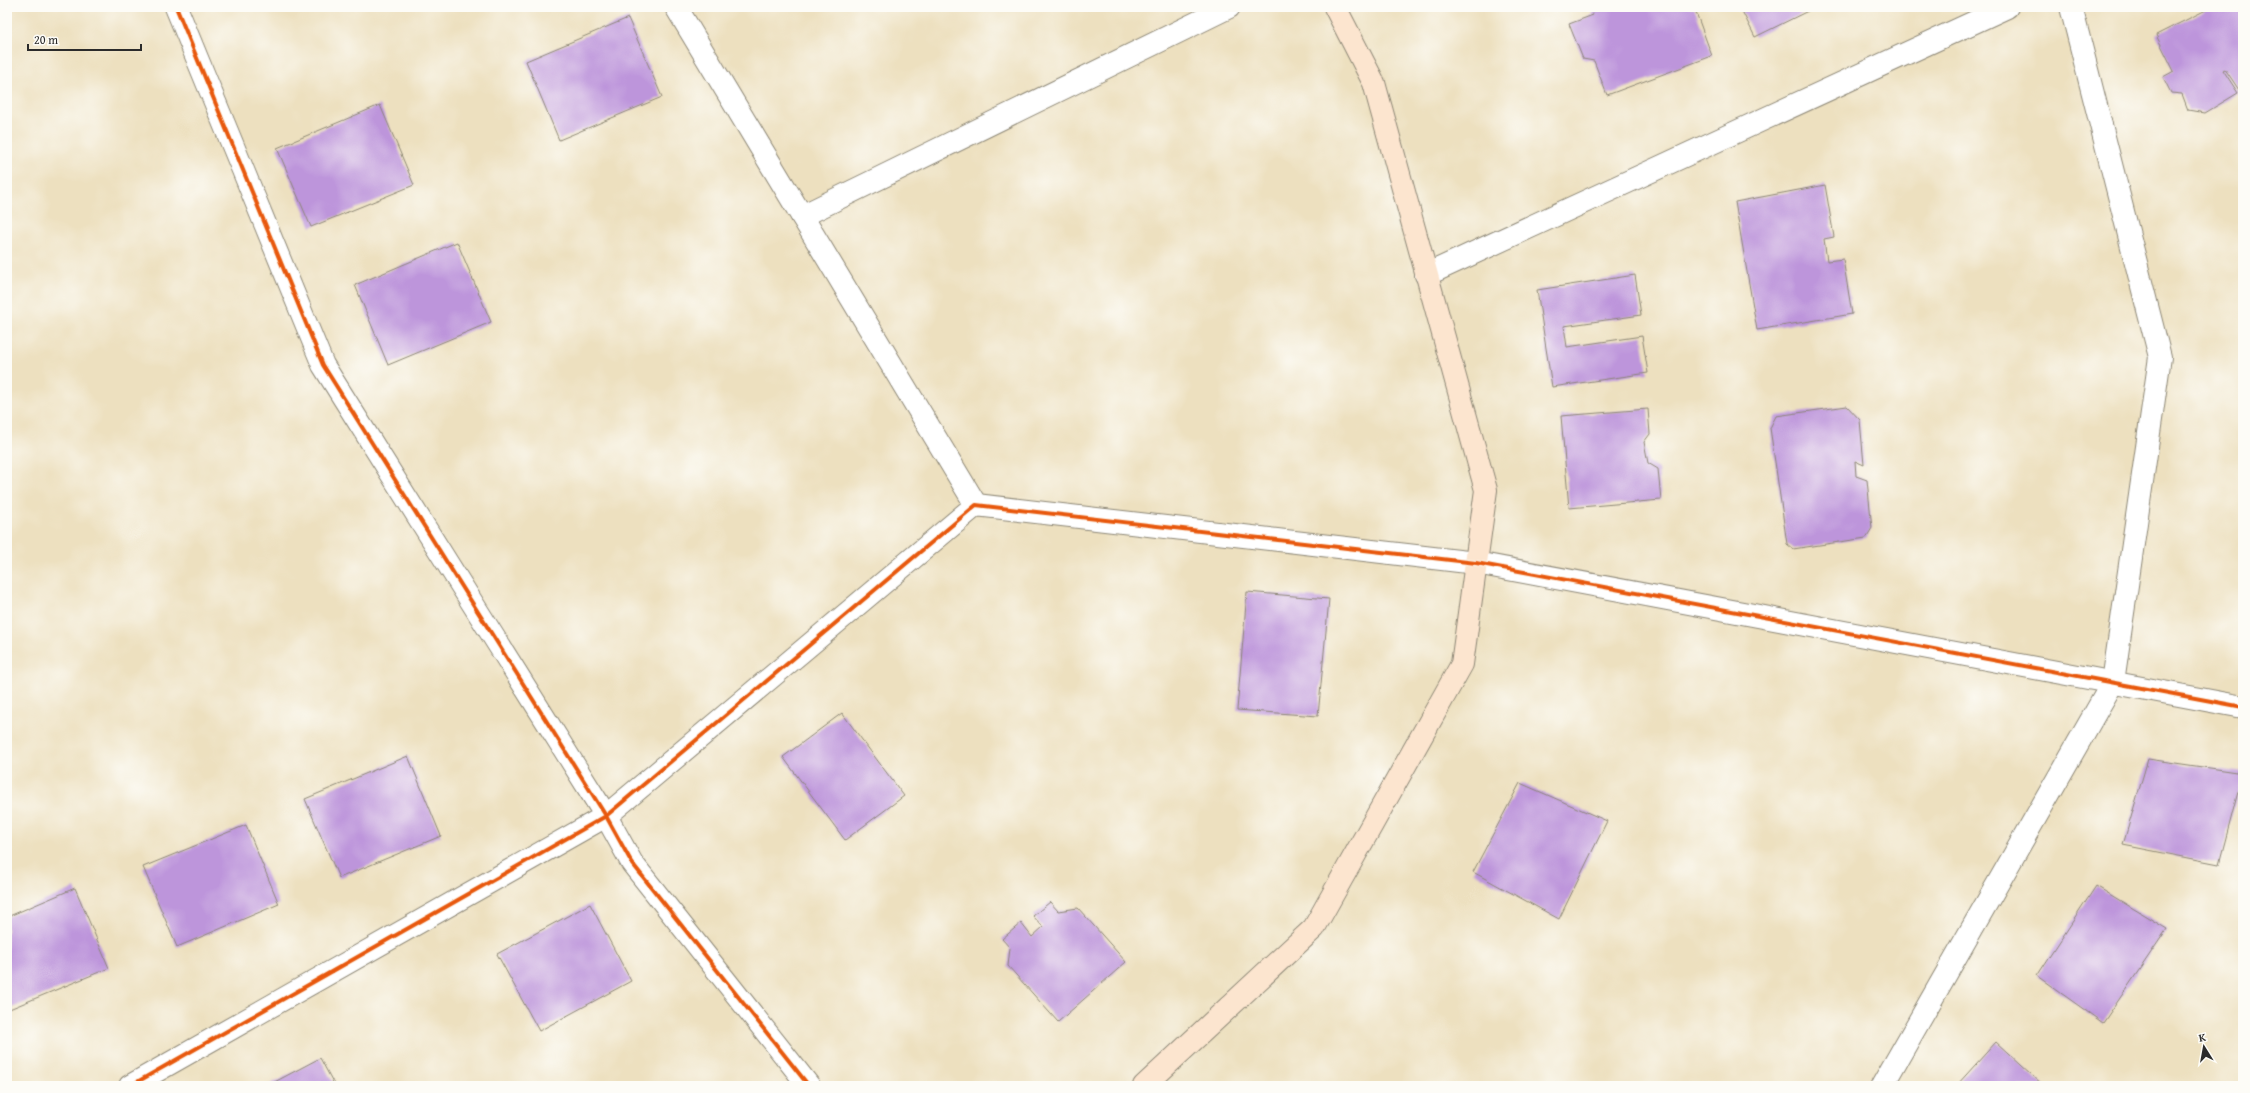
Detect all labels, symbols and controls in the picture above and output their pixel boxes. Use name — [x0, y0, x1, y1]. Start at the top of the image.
scale bar — [28, 26, 141, 52]
text: 20 m — [34, 31, 58, 48]
north arrow — [2184, 1027, 2224, 1067]
text: K — [2197, 1029, 2207, 1046]

